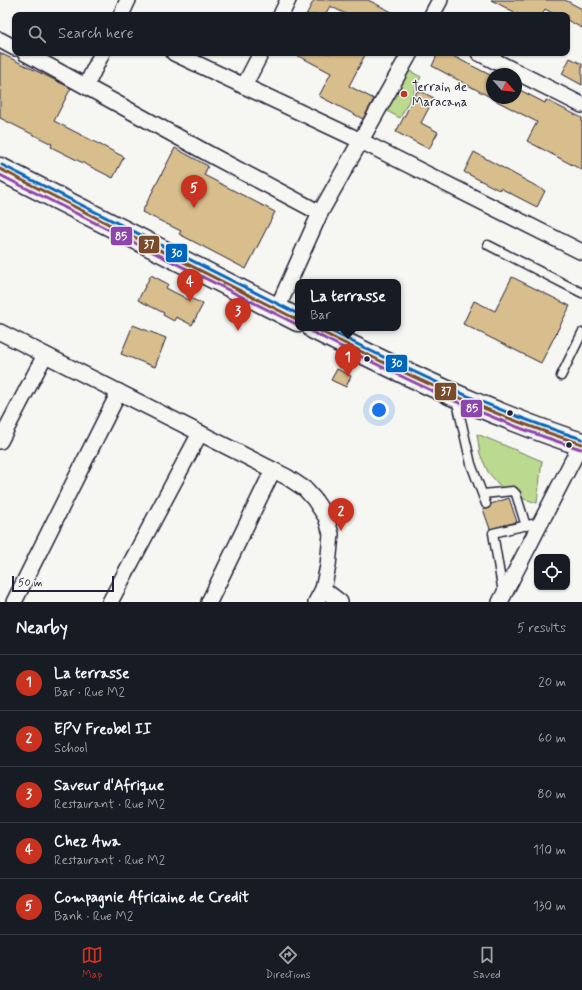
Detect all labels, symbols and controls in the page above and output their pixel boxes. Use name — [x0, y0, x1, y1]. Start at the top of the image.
search box — [12, 12, 570, 56]
icon: search — [26, 23, 48, 45]
text: Search here — [58, 24, 134, 44]
north arrow — [486, 68, 522, 104]
place label: Terrain de Maracana — [412, 79, 468, 111]
marker: Terrain de Maracana — [399, 89, 409, 99]
pin: 5 — [181, 175, 207, 208]
line badge: 85 — [110, 226, 133, 246]
text: 85 — [115, 230, 127, 244]
line badge: 37 — [138, 235, 160, 254]
text: 37 — [144, 238, 155, 252]
line badge: 30 — [165, 243, 188, 263]
text: 30 — [171, 247, 183, 261]
pin: 4 — [177, 269, 203, 302]
popup — [295, 279, 401, 331]
text: La terrasse — [310, 287, 386, 307]
pin: 3 — [225, 298, 251, 331]
text: Bar — [310, 307, 331, 324]
pin: 1 — [335, 344, 361, 377]
unlabelled marker — [362, 354, 372, 364]
line badge: 30 — [385, 354, 408, 373]
text: 30 — [391, 357, 403, 371]
line badge: 37 — [434, 382, 457, 401]
text: 37 — [441, 385, 452, 399]
line badge: 85 — [460, 399, 483, 418]
your location — [369, 400, 389, 420]
text: 85 — [466, 402, 478, 416]
unlabelled marker — [505, 408, 515, 418]
unlabelled marker — [564, 440, 574, 450]
pin: 2 — [328, 498, 354, 531]
map controls — [534, 554, 570, 590]
button: locate — [534, 554, 570, 590]
scale bar — [12, 574, 114, 593]
text: 50 m — [18, 576, 43, 590]
text: Nearby — [16, 617, 68, 639]
text: 5 results — [517, 620, 566, 637]
text: La terrasse — [54, 664, 129, 684]
text: 1 — [26, 674, 32, 691]
text: 20 m — [538, 674, 566, 691]
text: Bar · Rue M2 — [54, 684, 125, 701]
text: EPV Freobel II — [54, 720, 152, 740]
text: 2 — [26, 730, 32, 747]
text: 60 m — [538, 730, 566, 747]
text: School — [54, 740, 88, 757]
text: Saveur d'Afrique — [54, 776, 164, 796]
text: 3 — [26, 786, 32, 803]
text: 80 m — [537, 786, 566, 803]
text: Restaurant · Rue M2 — [54, 796, 165, 813]
text: Chez Awa — [54, 832, 120, 852]
text: 4 — [25, 842, 33, 859]
text: 110 m — [533, 842, 566, 859]
text: Restaurant · Rue M2 — [54, 852, 165, 869]
text: Compagnie Africaine de Credit — [54, 888, 249, 908]
text: 5 — [25, 898, 33, 915]
text: 130 m — [533, 898, 566, 915]
text: Bank · Rue M2 — [54, 908, 133, 925]
tab: Map — [81, 944, 103, 982]
tab: Directions — [265, 944, 311, 982]
tab: Saved — [473, 944, 501, 982]

